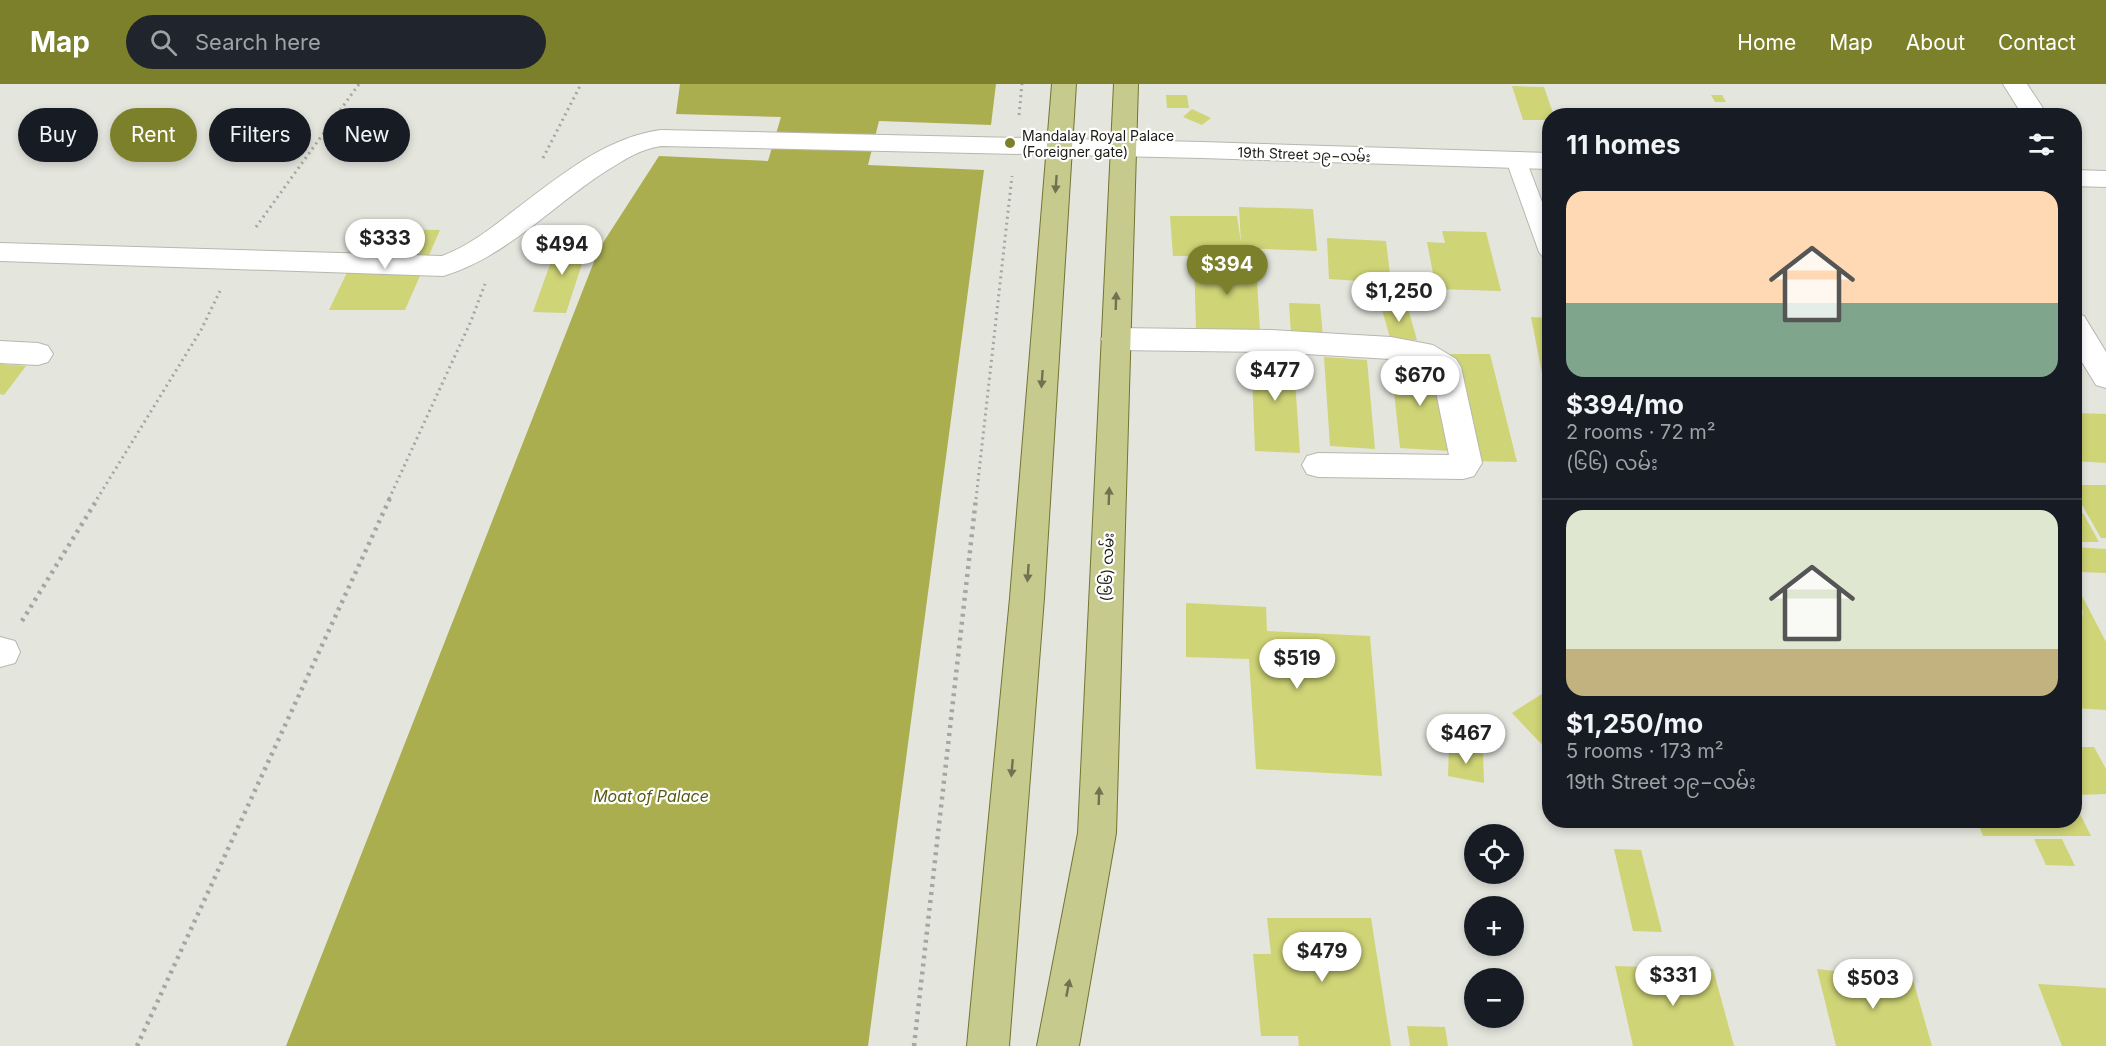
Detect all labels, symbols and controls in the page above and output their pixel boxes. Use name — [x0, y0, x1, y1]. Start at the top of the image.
search box — [126, 15, 546, 69]
text: Map — [30, 25, 90, 59]
icon: search — [147, 26, 180, 59]
text: Search here — [195, 29, 321, 55]
text: Home — [1737, 30, 1796, 55]
text: Map — [1829, 30, 1873, 55]
text: About — [1906, 30, 1965, 55]
text: Contact — [1998, 30, 2076, 55]
chip: Buy — [18, 108, 98, 162]
chip: Rent — [110, 108, 197, 162]
chip: Filters — [209, 108, 311, 162]
chip: New — [323, 108, 410, 162]
place label: Mandalay Royal Palace (Foreigner gate) — [1022, 127, 1174, 160]
icon: filters — [2025, 128, 2058, 161]
text: 11 homes — [1566, 129, 1681, 160]
marker: Mandalay Royal Palace (Foreigner gate) — [1003, 136, 1017, 150]
street label: 19th Street ၁၉−လမ်း — [1237, 142, 1371, 169]
one-way arrow — [1051, 175, 1061, 194]
pin: $333 — [349, 219, 421, 270]
pin: $494 — [526, 225, 598, 276]
text: $333 — [359, 226, 411, 250]
icon: home — [1758, 230, 1866, 338]
text: $494 — [535, 232, 589, 256]
pin: $394 — [1191, 245, 1263, 296]
text: $394 — [1201, 252, 1253, 276]
pin: $1,250 — [1350, 272, 1448, 323]
text: $1,250 — [1365, 279, 1433, 303]
one-way arrow — [1112, 292, 1121, 311]
pin: $477 — [1239, 351, 1311, 402]
pin: $670 — [1384, 356, 1456, 407]
text: $477 — [1250, 358, 1300, 382]
text: $670 — [1395, 363, 1445, 387]
one-way arrow — [1038, 369, 1047, 388]
text: $394/mo — [1566, 389, 1684, 420]
text: 2 rooms · 72 m² — [1566, 420, 1716, 444]
text: (၆၆) လမ်း — [1566, 451, 1658, 475]
one-way arrow — [1105, 487, 1114, 506]
street label: (၆၆) လမ်း — [1096, 532, 1118, 602]
icon: home — [1758, 549, 1866, 657]
one-way arrow — [1024, 564, 1033, 583]
pin: $519 — [1261, 639, 1333, 690]
text: $519 — [1273, 646, 1321, 670]
text: $1,250/mo — [1566, 708, 1703, 739]
pin: $467 — [1430, 714, 1502, 765]
text: $467 — [1440, 721, 1492, 745]
text: 5 rooms · 173 m² — [1566, 739, 1724, 763]
one-way arrow — [1007, 758, 1017, 777]
text: 19th Street ၁၉−လမ်း — [1566, 770, 1756, 794]
water label: Moat of Palace — [593, 786, 709, 806]
one-way arrow — [1094, 787, 1103, 806]
map controls — [1464, 824, 1524, 1028]
button: locate — [1464, 824, 1524, 884]
button: + — [1464, 896, 1524, 956]
pin: $479 — [1286, 932, 1358, 983]
text: $479 — [1296, 939, 1348, 963]
pin: $331 — [1637, 956, 1709, 1007]
pin: $503 — [1837, 959, 1909, 1010]
text: $331 — [1649, 963, 1697, 987]
text: $503 — [1847, 966, 1899, 990]
button: − — [1464, 968, 1524, 1028]
one-way arrow — [1064, 979, 1073, 998]

